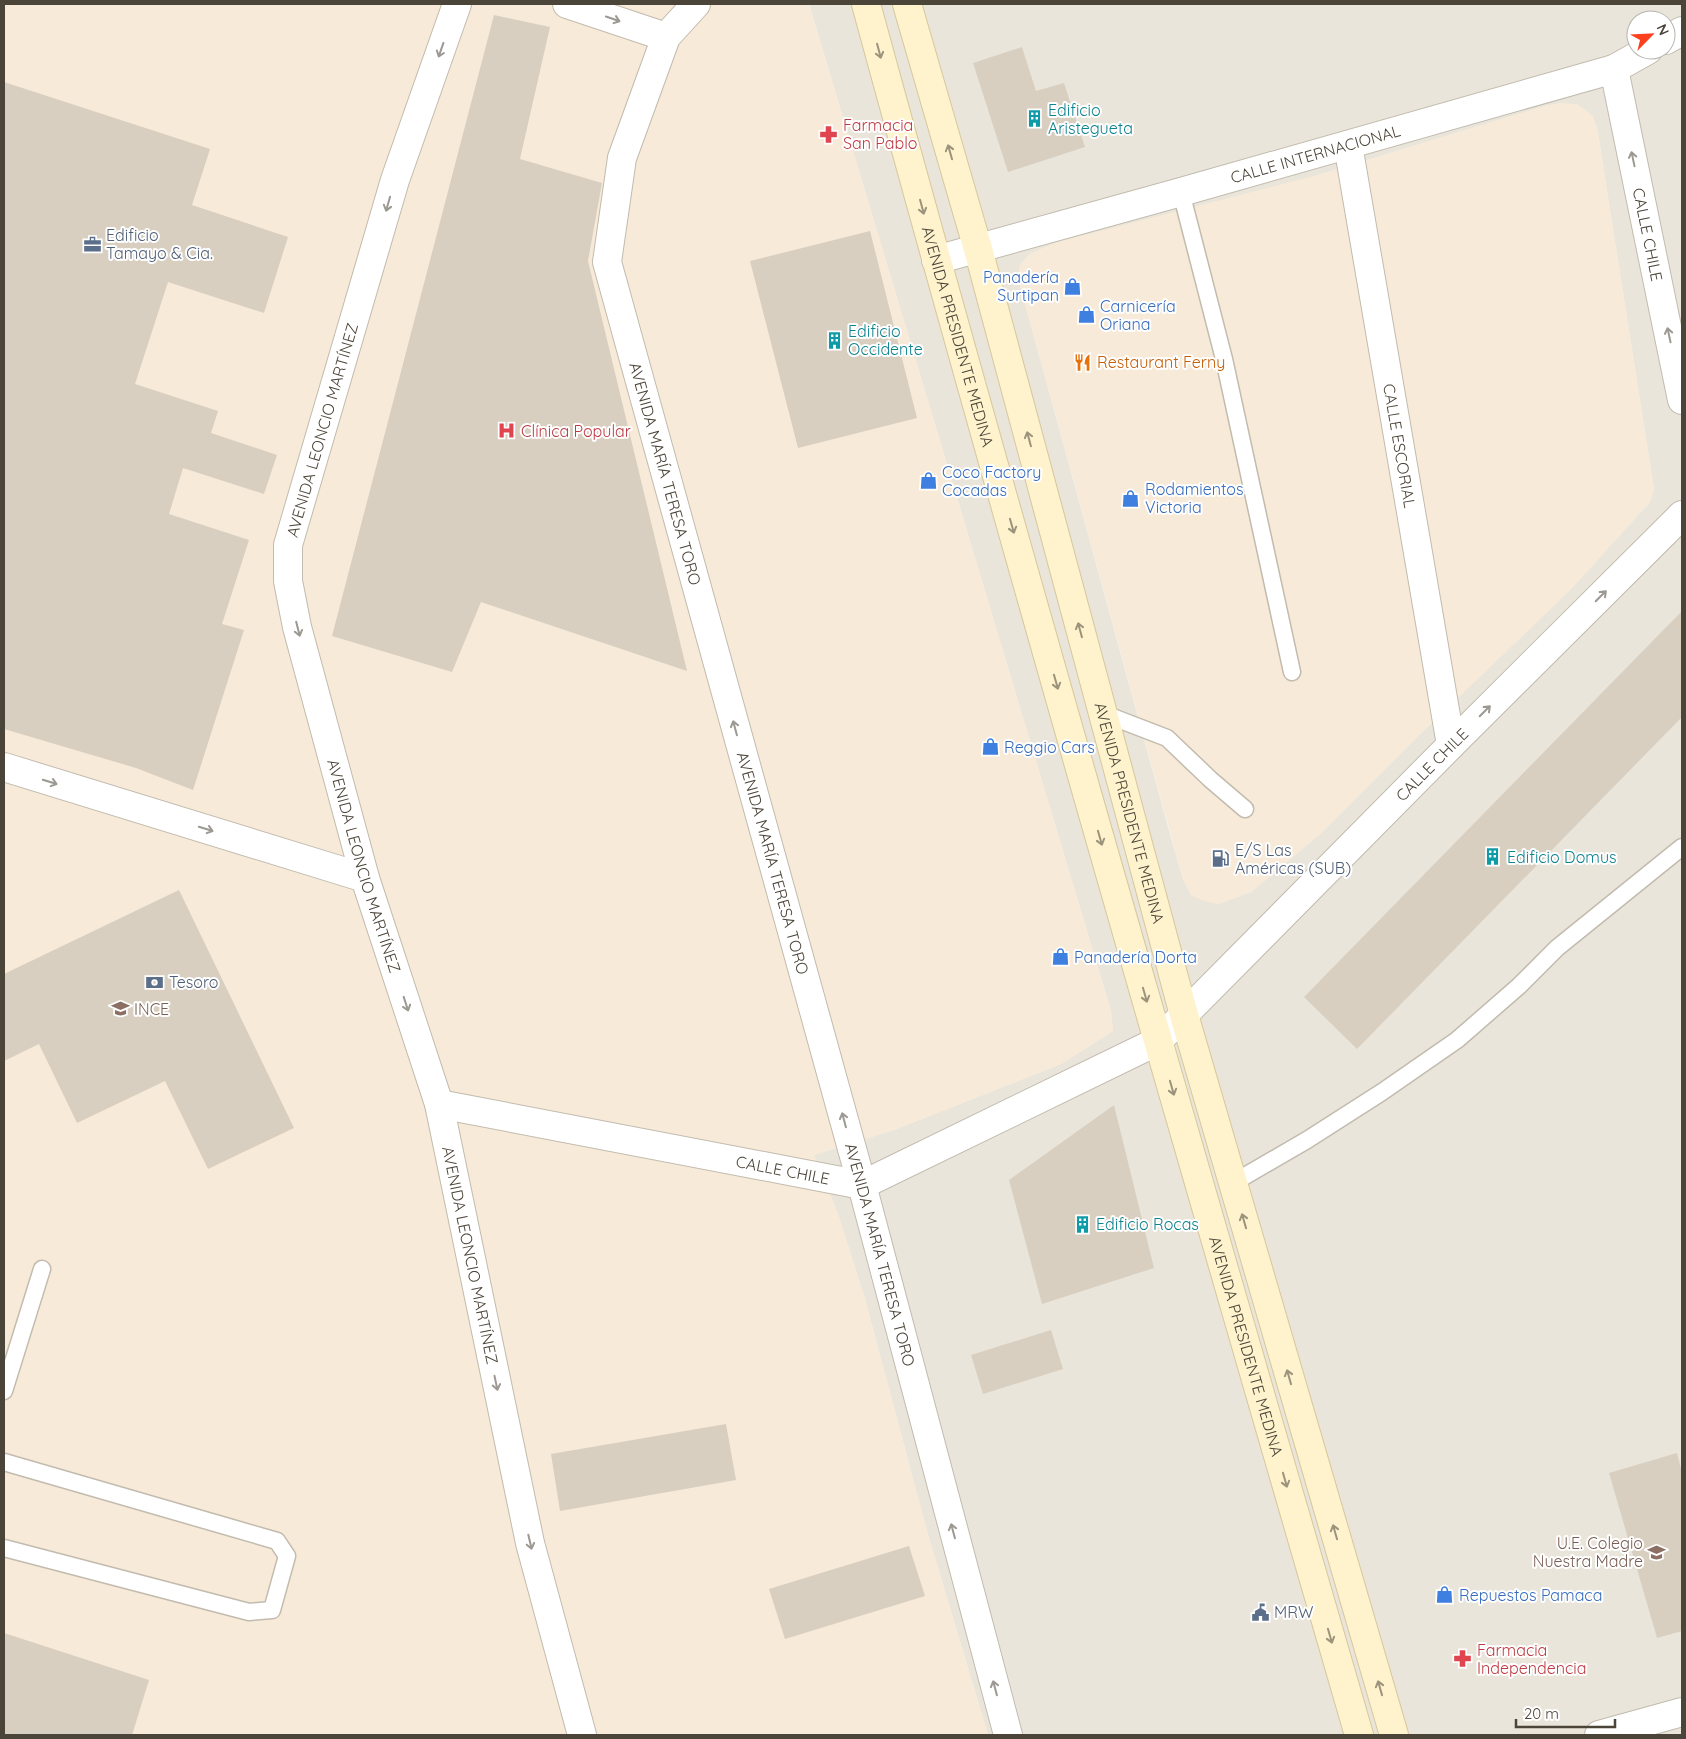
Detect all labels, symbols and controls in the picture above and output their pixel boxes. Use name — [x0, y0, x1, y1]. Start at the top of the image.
north arrow — [1626, 10, 1676, 60]
one-way arrow — [604, 15, 620, 25]
text: N — [1653, 21, 1673, 38]
one-way arrow — [436, 42, 445, 57]
one-way arrow — [874, 42, 884, 58]
place label: Edificio Aristegueta — [1048, 100, 1133, 138]
building icon: Edificio Aristegueta — [1024, 109, 1044, 129]
place label: Farmacia San Pablo — [843, 115, 917, 153]
street label: CALLE INTERNACIONAL — [1228, 120, 1403, 187]
pharmacy icon: Farmacia San Pablo — [819, 124, 839, 144]
one-way arrow — [944, 144, 954, 160]
one-way arrow — [1628, 151, 1637, 167]
street label: CALLE CHILE — [1629, 186, 1667, 283]
one-way arrow — [383, 195, 393, 211]
one-way arrow — [917, 199, 927, 215]
street label: AVENIDA PRESIDENTE MEDINA — [918, 224, 998, 449]
place label: Edificio Tamayo & Cia. — [106, 225, 213, 263]
office icon: Edificio Tamayo & Cia. — [82, 234, 102, 254]
place label: Panadería Surtipan — [983, 267, 1059, 305]
shop icon: Panadería Surtipan — [1063, 276, 1083, 296]
place label: Carnicería Oriana — [1100, 296, 1176, 334]
shop icon: Carnicería Oriana — [1076, 305, 1096, 325]
street label: AVENIDA LEONCIO MARTÍNEZ — [282, 321, 362, 539]
place label: Edificio Occidente — [848, 321, 923, 359]
one-way arrow — [1664, 328, 1673, 344]
building icon: Edificio Occidente — [824, 330, 844, 350]
restaurant icon: Restaurant Ferny — [1073, 352, 1093, 372]
place label: Restaurant Ferny — [1097, 352, 1225, 372]
street label: AVENIDA MARÍA TERESA TORO — [625, 360, 706, 587]
street label: CALLE ESCORIAL — [1379, 382, 1420, 510]
hospital icon: Clínica Popular — [497, 421, 517, 441]
place label: Clínica Popular — [521, 421, 631, 441]
one-way arrow — [1024, 432, 1033, 448]
place label: Coco Factory Cocadas — [942, 462, 1041, 500]
shop icon: Coco Factory Cocadas — [918, 471, 938, 491]
place label: Rodamientos Victoria — [1145, 479, 1244, 517]
shop icon: Rodamientos Victoria — [1121, 488, 1141, 508]
one-way arrow — [1007, 517, 1017, 533]
one-way arrow — [1595, 590, 1607, 603]
one-way arrow — [294, 621, 303, 637]
one-way arrow — [1075, 622, 1084, 638]
one-way arrow — [1052, 674, 1061, 690]
street label: AVENIDA PRESIDENTE MEDINA — [1090, 700, 1169, 926]
one-way arrow — [1479, 705, 1492, 717]
one-way arrow — [730, 720, 740, 736]
street label: CALLE CHILE — [1391, 724, 1472, 805]
shop icon: Reggio Cars — [980, 737, 1000, 757]
place label: Reggio Cars — [1004, 737, 1095, 757]
street label: AVENIDA MARÍA TERESA TORO — [733, 749, 813, 977]
street label: AVENIDA LEONCIO MARTÍNEZ — [323, 757, 405, 975]
one-way arrow — [42, 777, 58, 787]
one-way arrow — [197, 825, 213, 835]
one-way arrow — [1096, 830, 1106, 846]
place label: E/S Las Américas (SUB) — [1235, 840, 1351, 878]
building icon: Edificio Domus — [1483, 847, 1503, 867]
place label: Edificio Domus — [1507, 847, 1617, 867]
fuel station icon: E/S Las Américas (SUB) — [1211, 849, 1231, 869]
shop icon: Panadería Dorta — [1050, 947, 1070, 967]
place label: Panadería Dorta — [1074, 947, 1197, 967]
bank icon: Tesoro — [145, 972, 165, 992]
place label: Tesoro — [169, 972, 218, 992]
one-way arrow — [1140, 986, 1150, 1002]
one-way arrow — [402, 996, 411, 1011]
school or university icon: INCE — [110, 999, 130, 1019]
place label: INCE — [134, 999, 169, 1019]
one-way arrow — [1167, 1080, 1177, 1096]
one-way arrow — [839, 1113, 848, 1129]
street label: AVENIDA MARÍA TERESA TORO — [841, 1141, 920, 1368]
street label: AVENIDA LEONCIO MARTÍNEZ — [438, 1144, 503, 1366]
street label: CALLE CHILE — [734, 1151, 831, 1189]
one-way arrow — [1238, 1213, 1248, 1229]
building icon: Edificio Rocas — [1072, 1214, 1092, 1234]
place label: Edificio Rocas — [1096, 1214, 1199, 1234]
street label: AVENIDA PRESIDENTE MEDINA — [1205, 1234, 1288, 1459]
one-way arrow — [1284, 1369, 1294, 1385]
one-way arrow — [492, 1374, 502, 1390]
one-way arrow — [1280, 1471, 1290, 1487]
one-way arrow — [948, 1523, 958, 1539]
one-way arrow — [1329, 1525, 1339, 1541]
one-way arrow — [526, 1533, 535, 1549]
place label: U.E. Colegio Nuestra Madre — [1533, 1533, 1643, 1571]
school or university icon: U.E. Colegio Nuestra Madre — [1647, 1542, 1667, 1562]
shop icon: Repuestos Pamaca — [1435, 1585, 1455, 1605]
place label: Repuestos Pamaca — [1459, 1585, 1602, 1605]
public building icon: MRW — [1250, 1602, 1270, 1622]
place label: MRW — [1274, 1602, 1313, 1622]
one-way arrow — [1326, 1627, 1335, 1643]
place label: Farmacia Independencia — [1477, 1640, 1586, 1678]
pharmacy icon: Farmacia Independencia — [1453, 1649, 1473, 1669]
one-way arrow — [990, 1681, 999, 1697]
one-way arrow — [1375, 1681, 1385, 1697]
scale bar — [1516, 1696, 1615, 1728]
text: 20 m — [1524, 1704, 1559, 1723]

